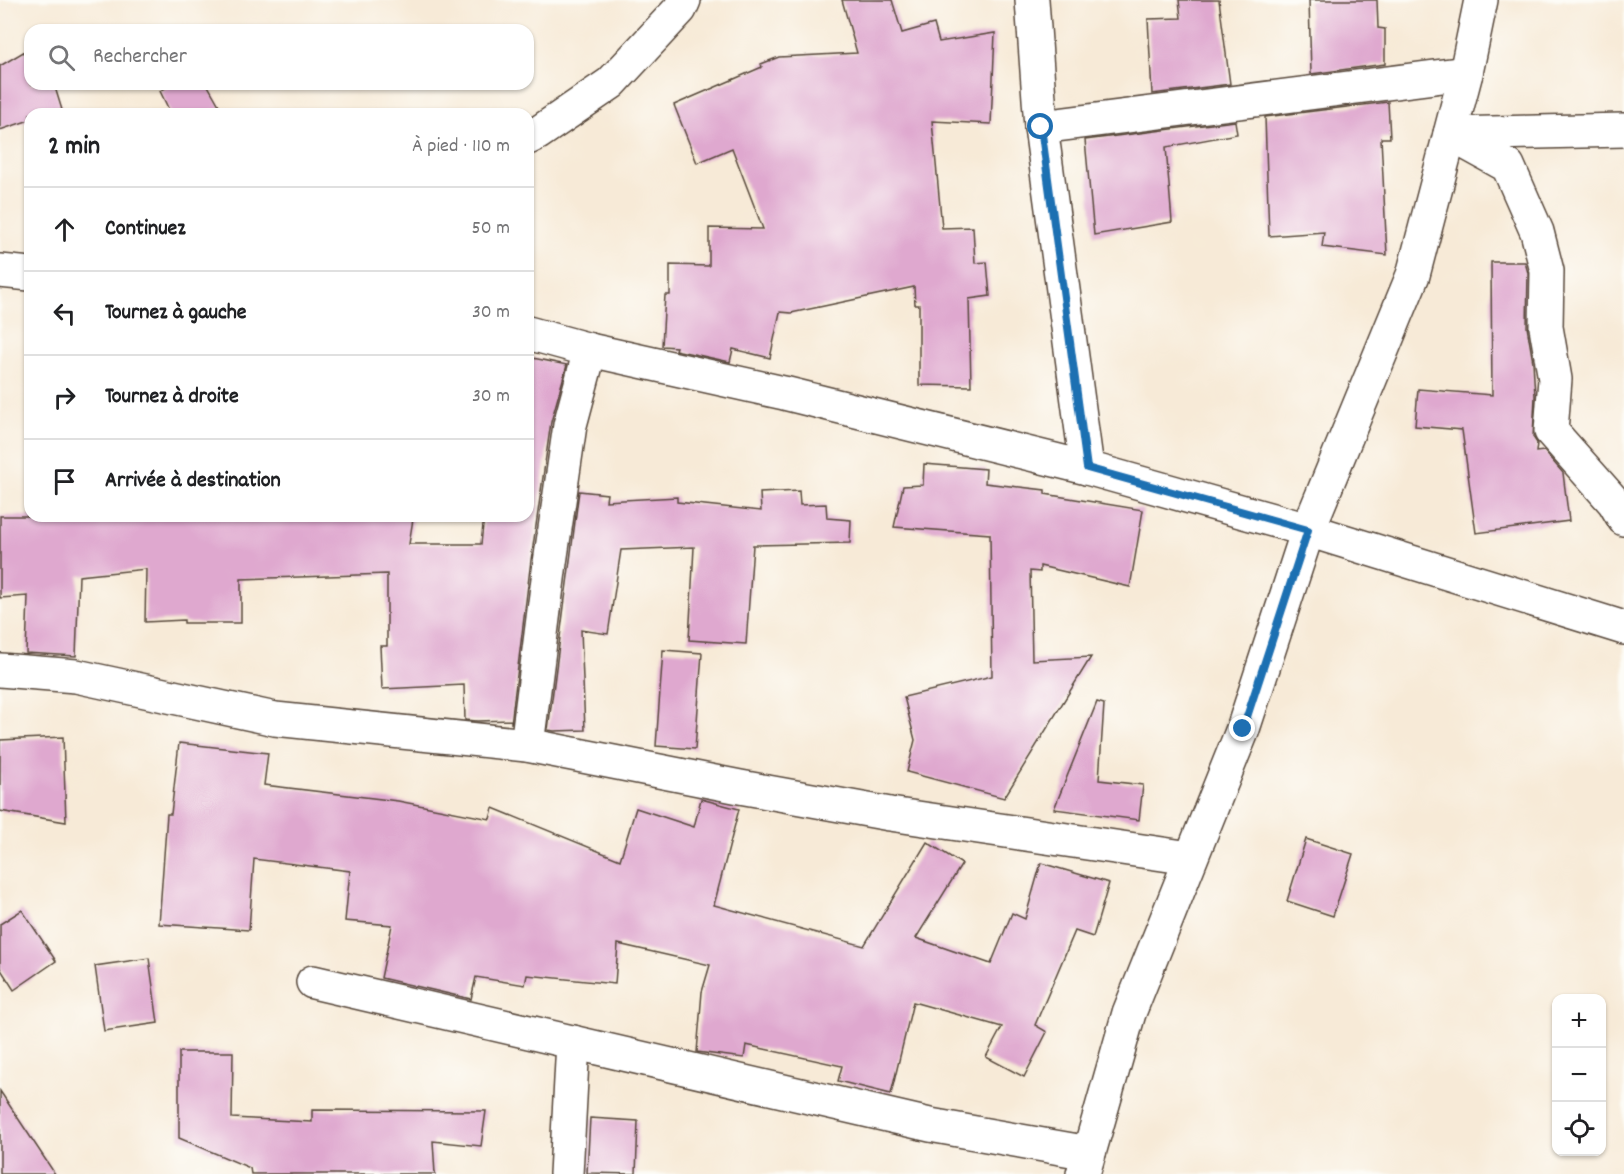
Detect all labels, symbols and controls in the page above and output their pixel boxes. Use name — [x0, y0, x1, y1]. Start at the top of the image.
search box — [24, 24, 534, 90]
icon: search — [45, 41, 78, 74]
text: Rechercher — [93, 42, 187, 73]
route start — [1027, 113, 1053, 139]
text: 2 min — [48, 129, 100, 166]
text: À pied · 110 m — [412, 133, 510, 161]
icon: ahead — [48, 213, 81, 246]
text: Continuez — [105, 214, 186, 245]
text: 50 m — [472, 215, 510, 243]
icon: left — [48, 297, 81, 330]
text: Tournez à gauche — [105, 298, 247, 329]
text: 30 m — [472, 299, 510, 327]
icon: right — [48, 381, 81, 414]
text: Tournez à droite — [105, 382, 239, 413]
text: 30 m — [472, 383, 510, 411]
icon: arrive — [48, 465, 81, 498]
text: Arrivée à destination — [105, 466, 281, 497]
route end — [1229, 715, 1255, 741]
map controls — [1552, 994, 1606, 1156]
button: + — [1552, 994, 1606, 1048]
button: − — [1552, 1048, 1606, 1102]
button: locate — [1552, 1102, 1606, 1156]

